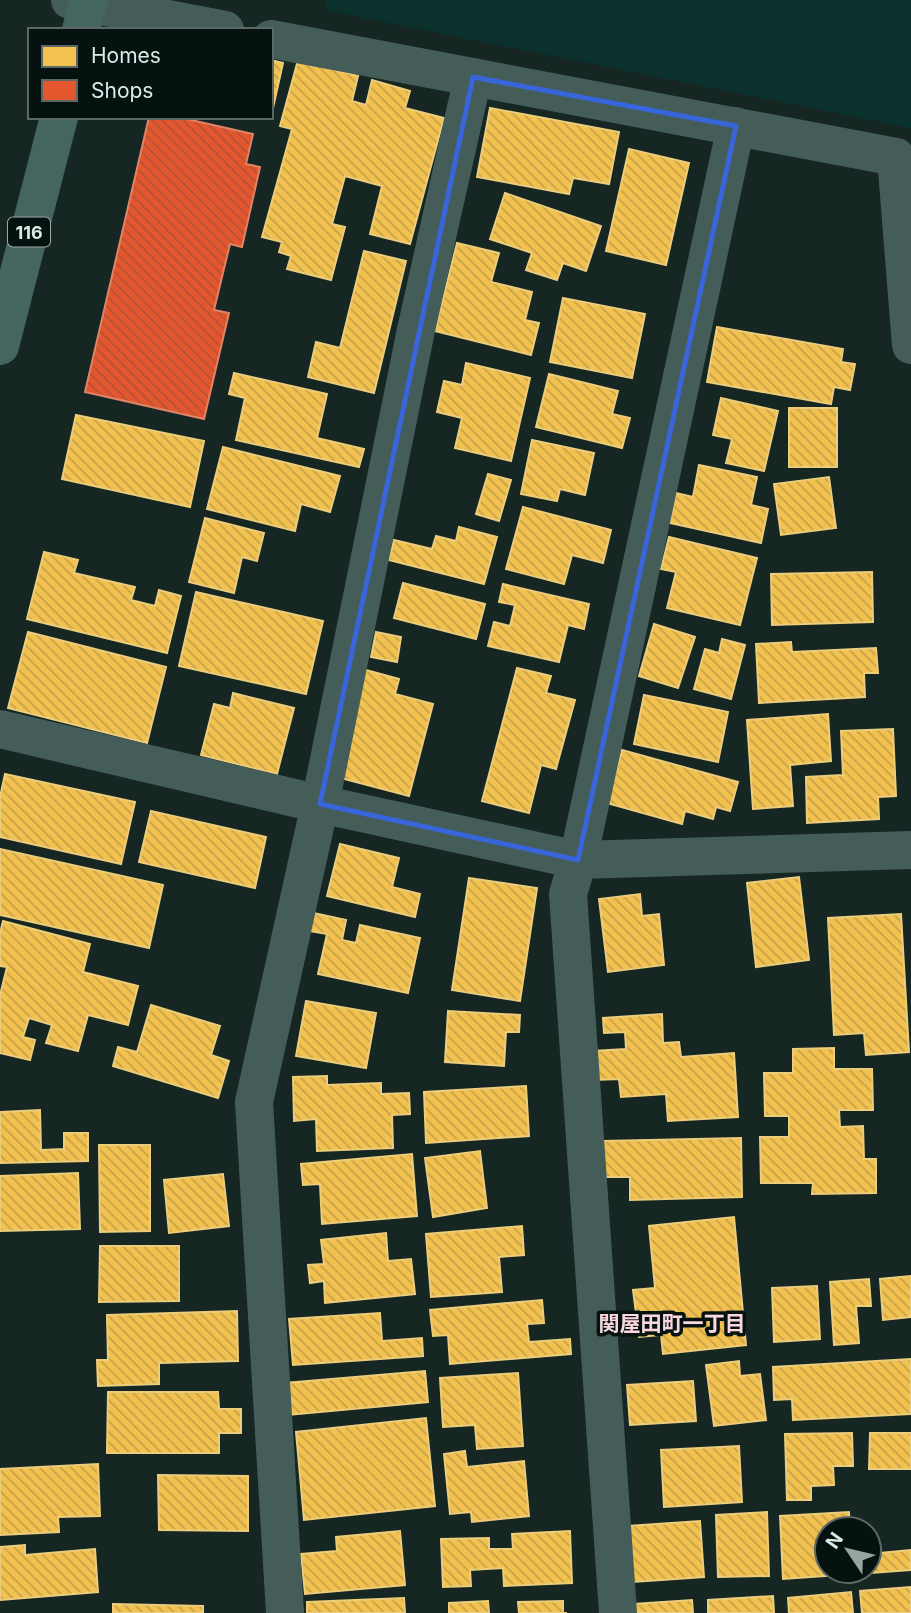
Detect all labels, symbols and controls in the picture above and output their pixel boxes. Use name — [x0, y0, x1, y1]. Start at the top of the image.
legend — [28, 28, 273, 119]
text: Homes — [91, 43, 161, 68]
text: Shops — [91, 78, 153, 103]
road number: 116 — [8, 218, 50, 246]
district label: 関屋田町一丁目 — [599, 1311, 746, 1336]
north arrow — [813, 1515, 883, 1585]
text: N — [821, 1528, 848, 1553]

